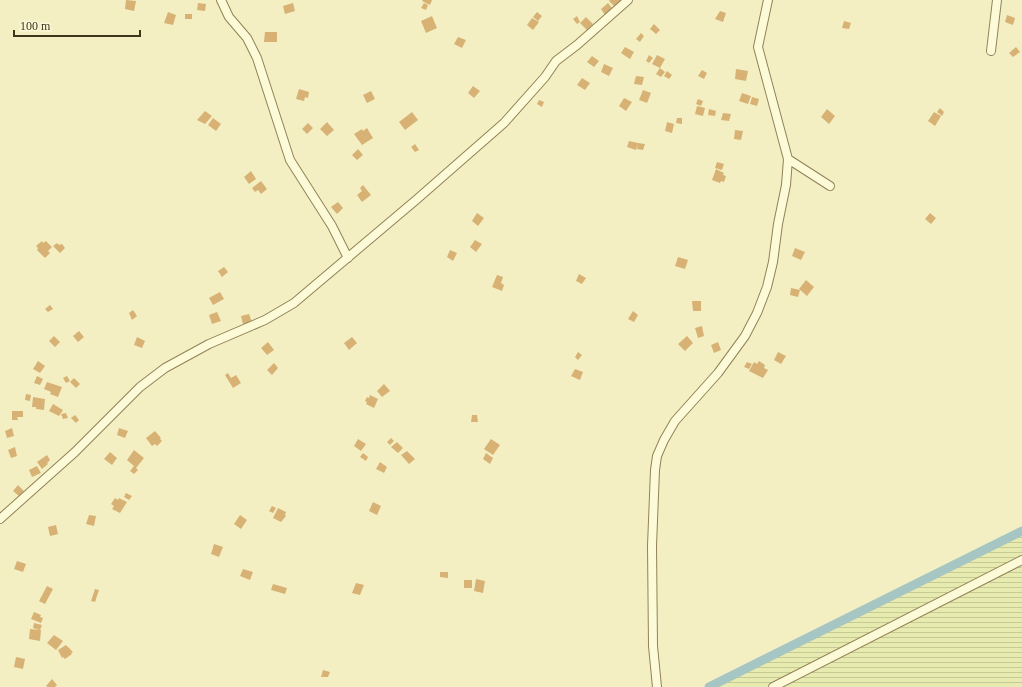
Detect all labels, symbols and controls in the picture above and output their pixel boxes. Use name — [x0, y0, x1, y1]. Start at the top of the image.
scale bar — [14, 12, 140, 38]
text: 100 m — [20, 19, 51, 33]

